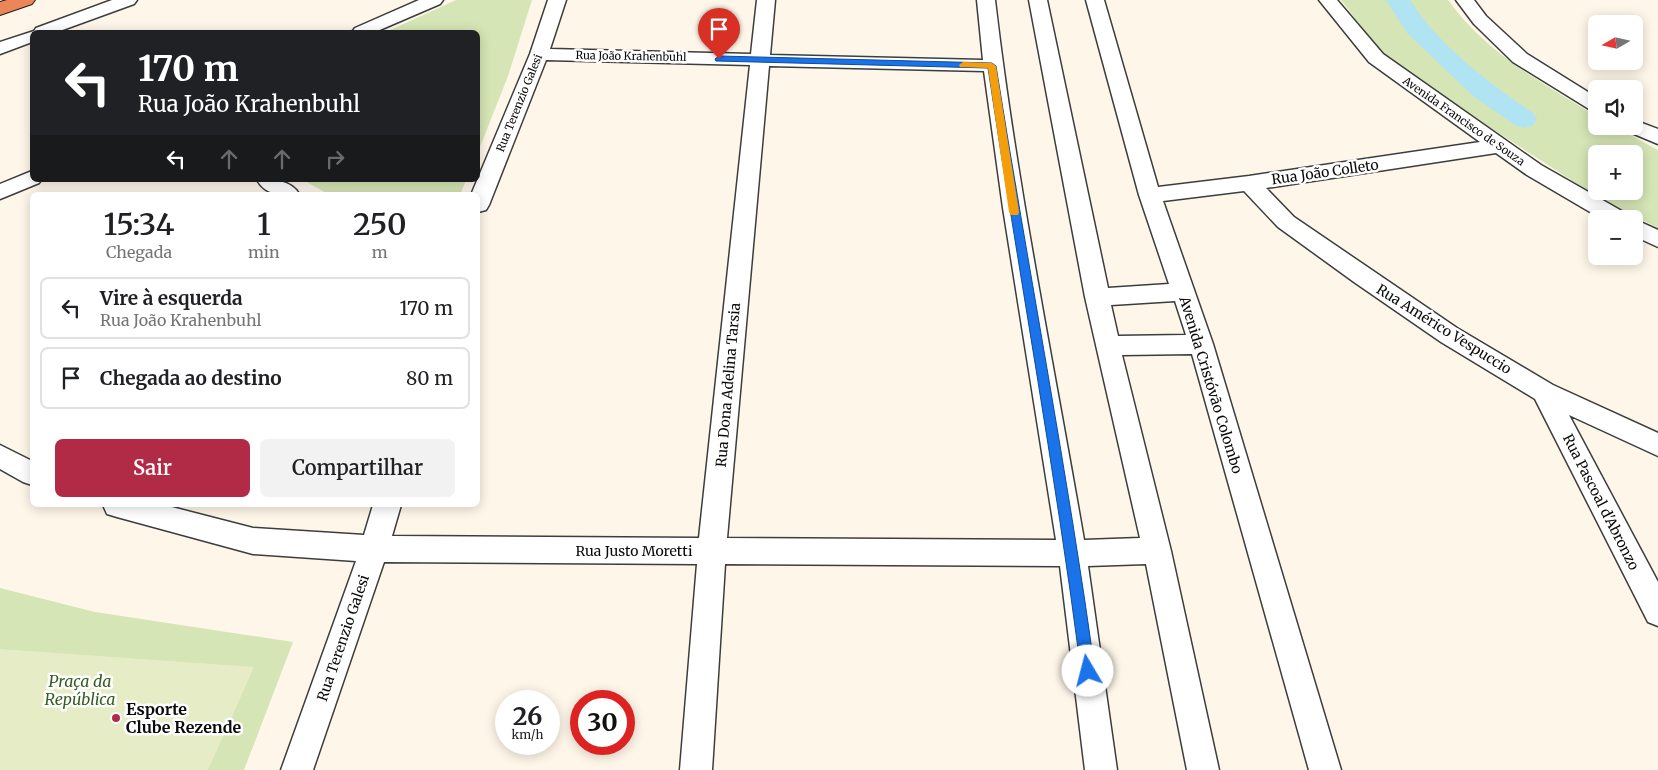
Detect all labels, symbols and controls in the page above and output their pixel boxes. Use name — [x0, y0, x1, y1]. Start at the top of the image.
pin — [698, 8, 740, 59]
icon: arrive — [705, 15, 733, 43]
north arrow — [1588, 15, 1642, 70]
map controls — [1588, 15, 1643, 265]
text: 170 m — [138, 47, 239, 91]
street label: Rua João Krahenbuhl — [575, 48, 687, 64]
icon: left — [55, 50, 120, 115]
street label: Rua Terenzio Galesi — [493, 52, 545, 154]
street label: Avenida Francisco de Souza — [1400, 73, 1528, 169]
button: sound — [1588, 80, 1643, 135]
text: Rua João Krahenbuhl — [138, 90, 360, 118]
icon: left — [162, 145, 190, 173]
icon: ahead — [215, 145, 243, 173]
icon: ahead — [268, 145, 296, 173]
icon: right — [321, 145, 349, 173]
button: + — [1588, 145, 1643, 200]
street label: Rua João Colleto — [1270, 156, 1380, 188]
text: 15:34 — [103, 205, 175, 243]
text: 1 — [257, 205, 271, 243]
text: 250 — [353, 205, 407, 243]
button: − — [1588, 210, 1643, 265]
text: Chegada — [106, 242, 172, 262]
text: min — [248, 242, 280, 262]
text: m — [372, 242, 388, 262]
street label: Rua Américo Vespuccio — [1373, 280, 1515, 378]
text: Vire à esquerda — [100, 286, 243, 310]
street label: Avenida Cristóvão Colombo — [1175, 293, 1247, 476]
icon: left — [57, 294, 85, 322]
text: 170 m — [400, 296, 453, 320]
street label: Rua Dona Adelina Tarsia — [712, 302, 744, 468]
text: Rua João Krahenbuhl — [100, 310, 262, 330]
icon: arrive — [57, 364, 85, 392]
text: Chegada ao destino — [100, 366, 282, 390]
text: 80 m — [406, 366, 453, 390]
street label: Rua Pascoal d'Abronzo — [1559, 431, 1643, 573]
button: Sair — [55, 439, 250, 497]
button: Compartilhar — [260, 439, 455, 497]
street label: Rua Justo Moretti — [576, 542, 693, 560]
street label: Rua Terenzio Galesi — [313, 572, 373, 704]
position arrow — [1061, 644, 1113, 696]
park label: Praça da República — [45, 671, 115, 709]
speed limit sign: 30 — [570, 690, 635, 755]
place label: Esporte Clube Rezende — [126, 699, 242, 737]
text: 26 — [513, 700, 542, 732]
marker: Esporte Clube Rezende — [110, 712, 122, 724]
text: km/h — [512, 727, 543, 742]

